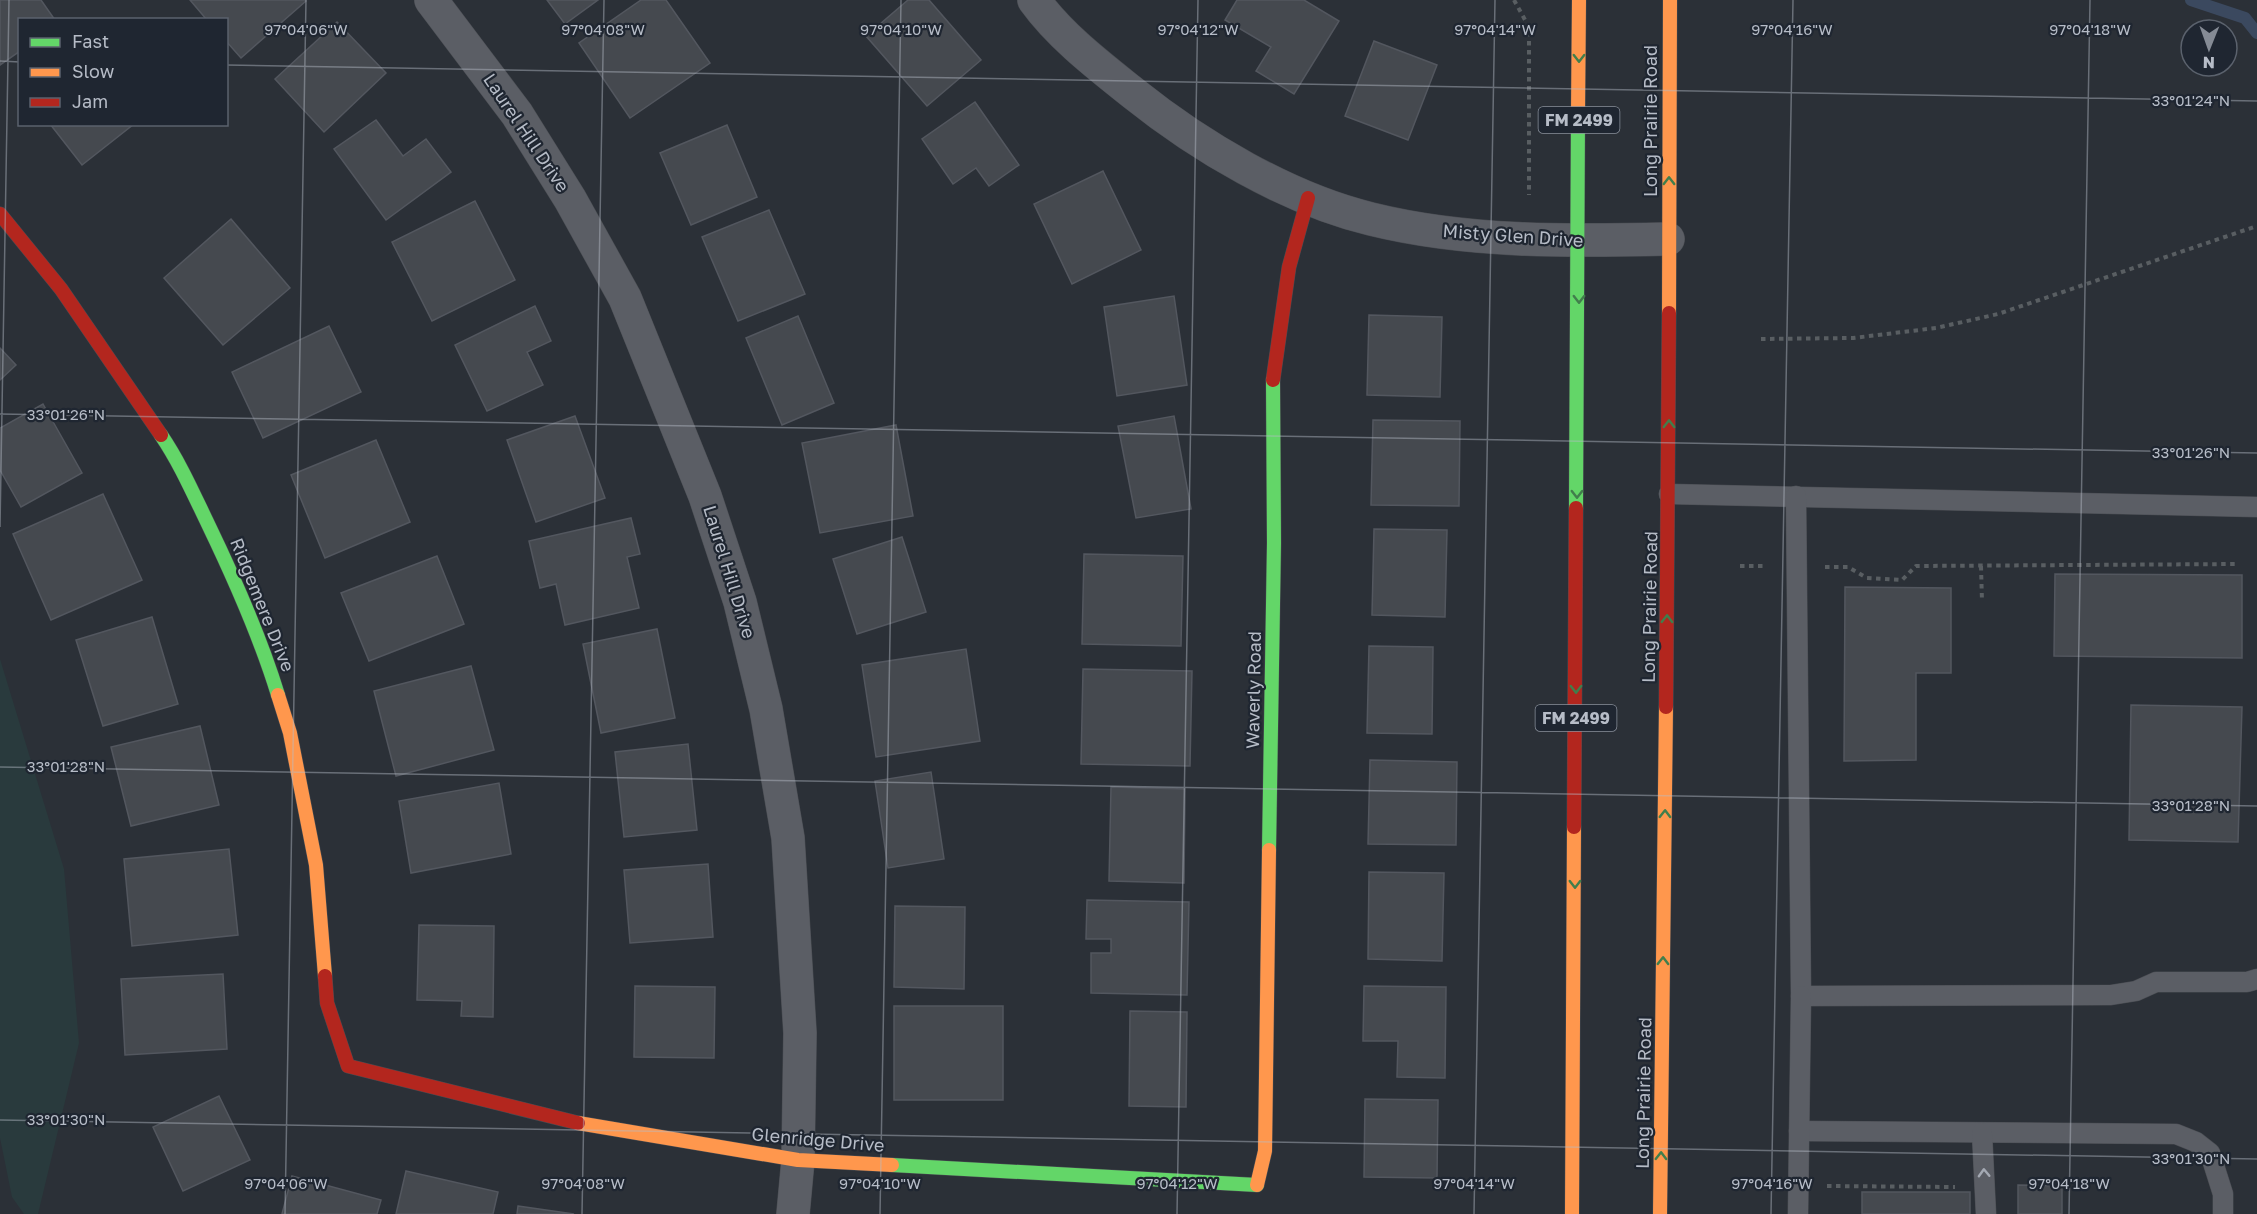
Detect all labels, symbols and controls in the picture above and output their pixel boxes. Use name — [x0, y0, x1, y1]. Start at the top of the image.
legend — [18, 18, 228, 126]
north arrow — [2179, 18, 2239, 78]
text: 97°04'06"W — [264, 20, 348, 38]
text: 97°04'08"W — [561, 20, 645, 38]
text: 97°04'10"W — [860, 20, 942, 38]
text: 97°04'12"W — [1157, 20, 1239, 38]
text: 97°04'14"W — [1454, 20, 1536, 38]
text: 97°04'16"W — [1751, 20, 1833, 38]
text: 97°04'18"W — [2049, 20, 2131, 38]
text: Fast — [72, 30, 109, 52]
street label: Long Prairie Road — [1639, 45, 1661, 197]
text: N — [2202, 53, 2215, 73]
one-way arrow — [1573, 54, 1585, 63]
text: Slow — [72, 60, 115, 82]
street label: Laurel Hill Drive — [479, 69, 575, 196]
text: Jam — [72, 90, 108, 112]
text: 33°01'24"N — [2152, 91, 2230, 109]
road number: FM 2499 — [1538, 107, 1620, 133]
one-way arrow — [1663, 176, 1675, 185]
street label: Misty Glen Drive — [1442, 219, 1584, 251]
one-way arrow — [1573, 295, 1585, 304]
text: 33°01'26"N — [27, 405, 105, 423]
one-way arrow — [1663, 420, 1675, 429]
text: 33°01'26"N — [2152, 443, 2230, 461]
one-way arrow — [1571, 490, 1583, 499]
street label: Laurel Hill Drive — [699, 502, 761, 641]
street label: Long Prairie Road — [1637, 531, 1661, 683]
street label: Ridgemere Drive — [226, 534, 300, 675]
one-way arrow — [1661, 614, 1673, 623]
street label: Waverly Road — [1241, 631, 1265, 749]
one-way arrow — [1570, 685, 1582, 694]
road number: FM 2499 — [1536, 705, 1616, 731]
text: 33°01'28"N — [27, 757, 105, 775]
text: 33°01'28"N — [2152, 796, 2230, 814]
one-way arrow — [1659, 809, 1671, 818]
one-way arrow — [1569, 880, 1581, 889]
one-way arrow — [1657, 956, 1669, 965]
street label: Long Prairie Road — [1631, 1017, 1655, 1169]
text: 33°01'30"N — [27, 1110, 105, 1128]
street label: Glenridge Drive — [751, 1122, 885, 1156]
text: 33°01'30"N — [2152, 1149, 2230, 1167]
one-way arrow — [1655, 1151, 1667, 1160]
one-way arrow — [1977, 1169, 1990, 1178]
text: 97°04'06"W — [244, 1174, 328, 1192]
text: 97°04'08"W — [541, 1174, 625, 1192]
text: 97°04'10"W — [839, 1174, 921, 1192]
text: 97°04'12"W — [1136, 1174, 1218, 1192]
text: 97°04'14"W — [1433, 1174, 1515, 1192]
text: 97°04'16"W — [1731, 1174, 1813, 1192]
text: 97°04'18"W — [2028, 1174, 2110, 1192]

